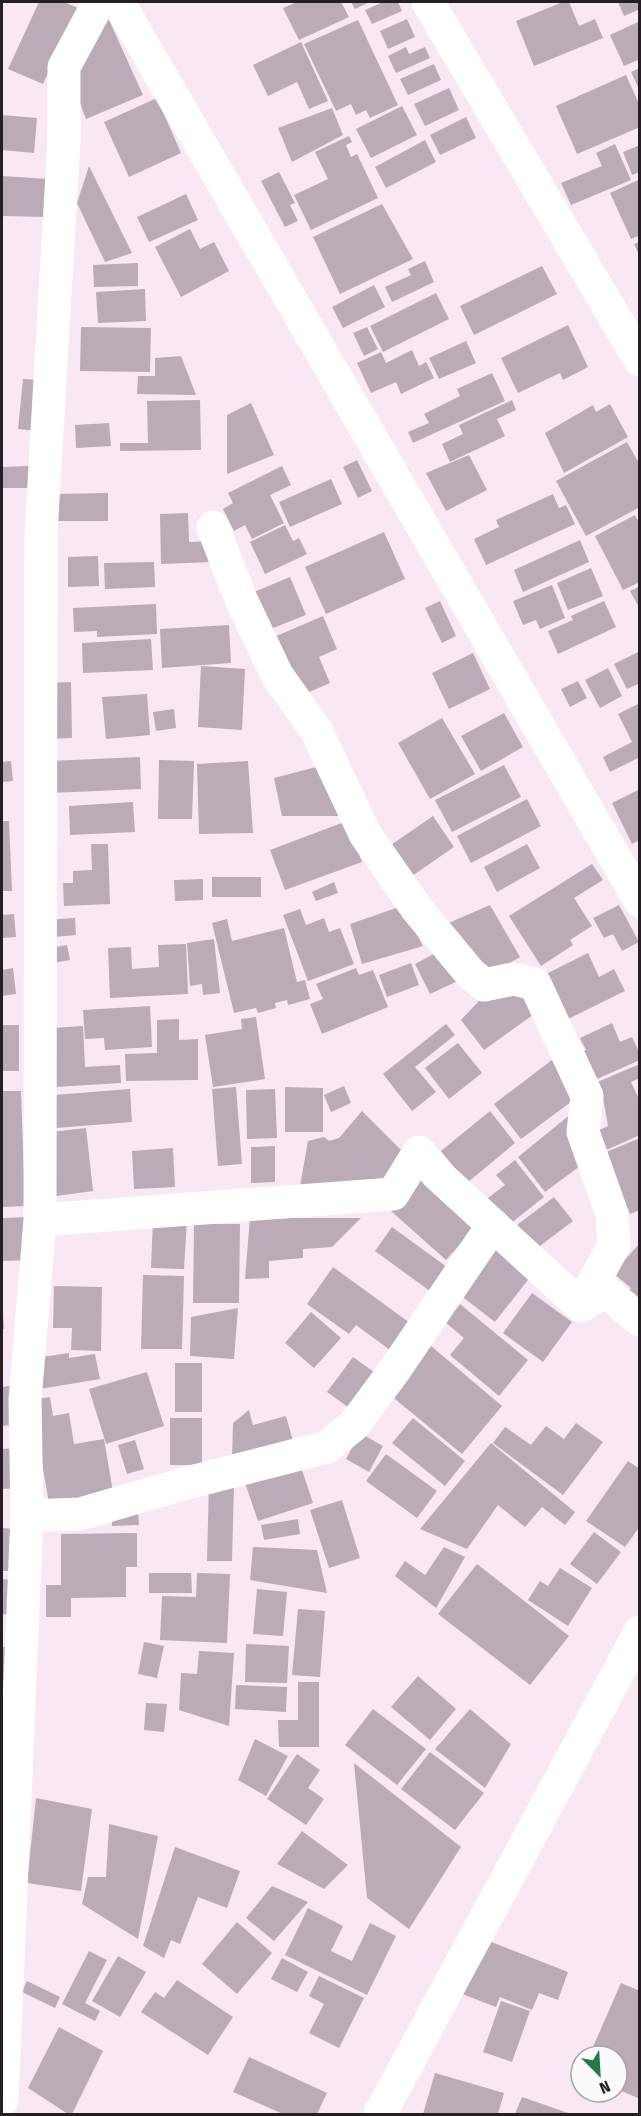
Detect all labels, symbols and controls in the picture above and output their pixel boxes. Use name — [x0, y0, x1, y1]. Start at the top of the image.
north arrow — [569, 2044, 629, 2104]
text: N — [597, 2077, 613, 2098]

